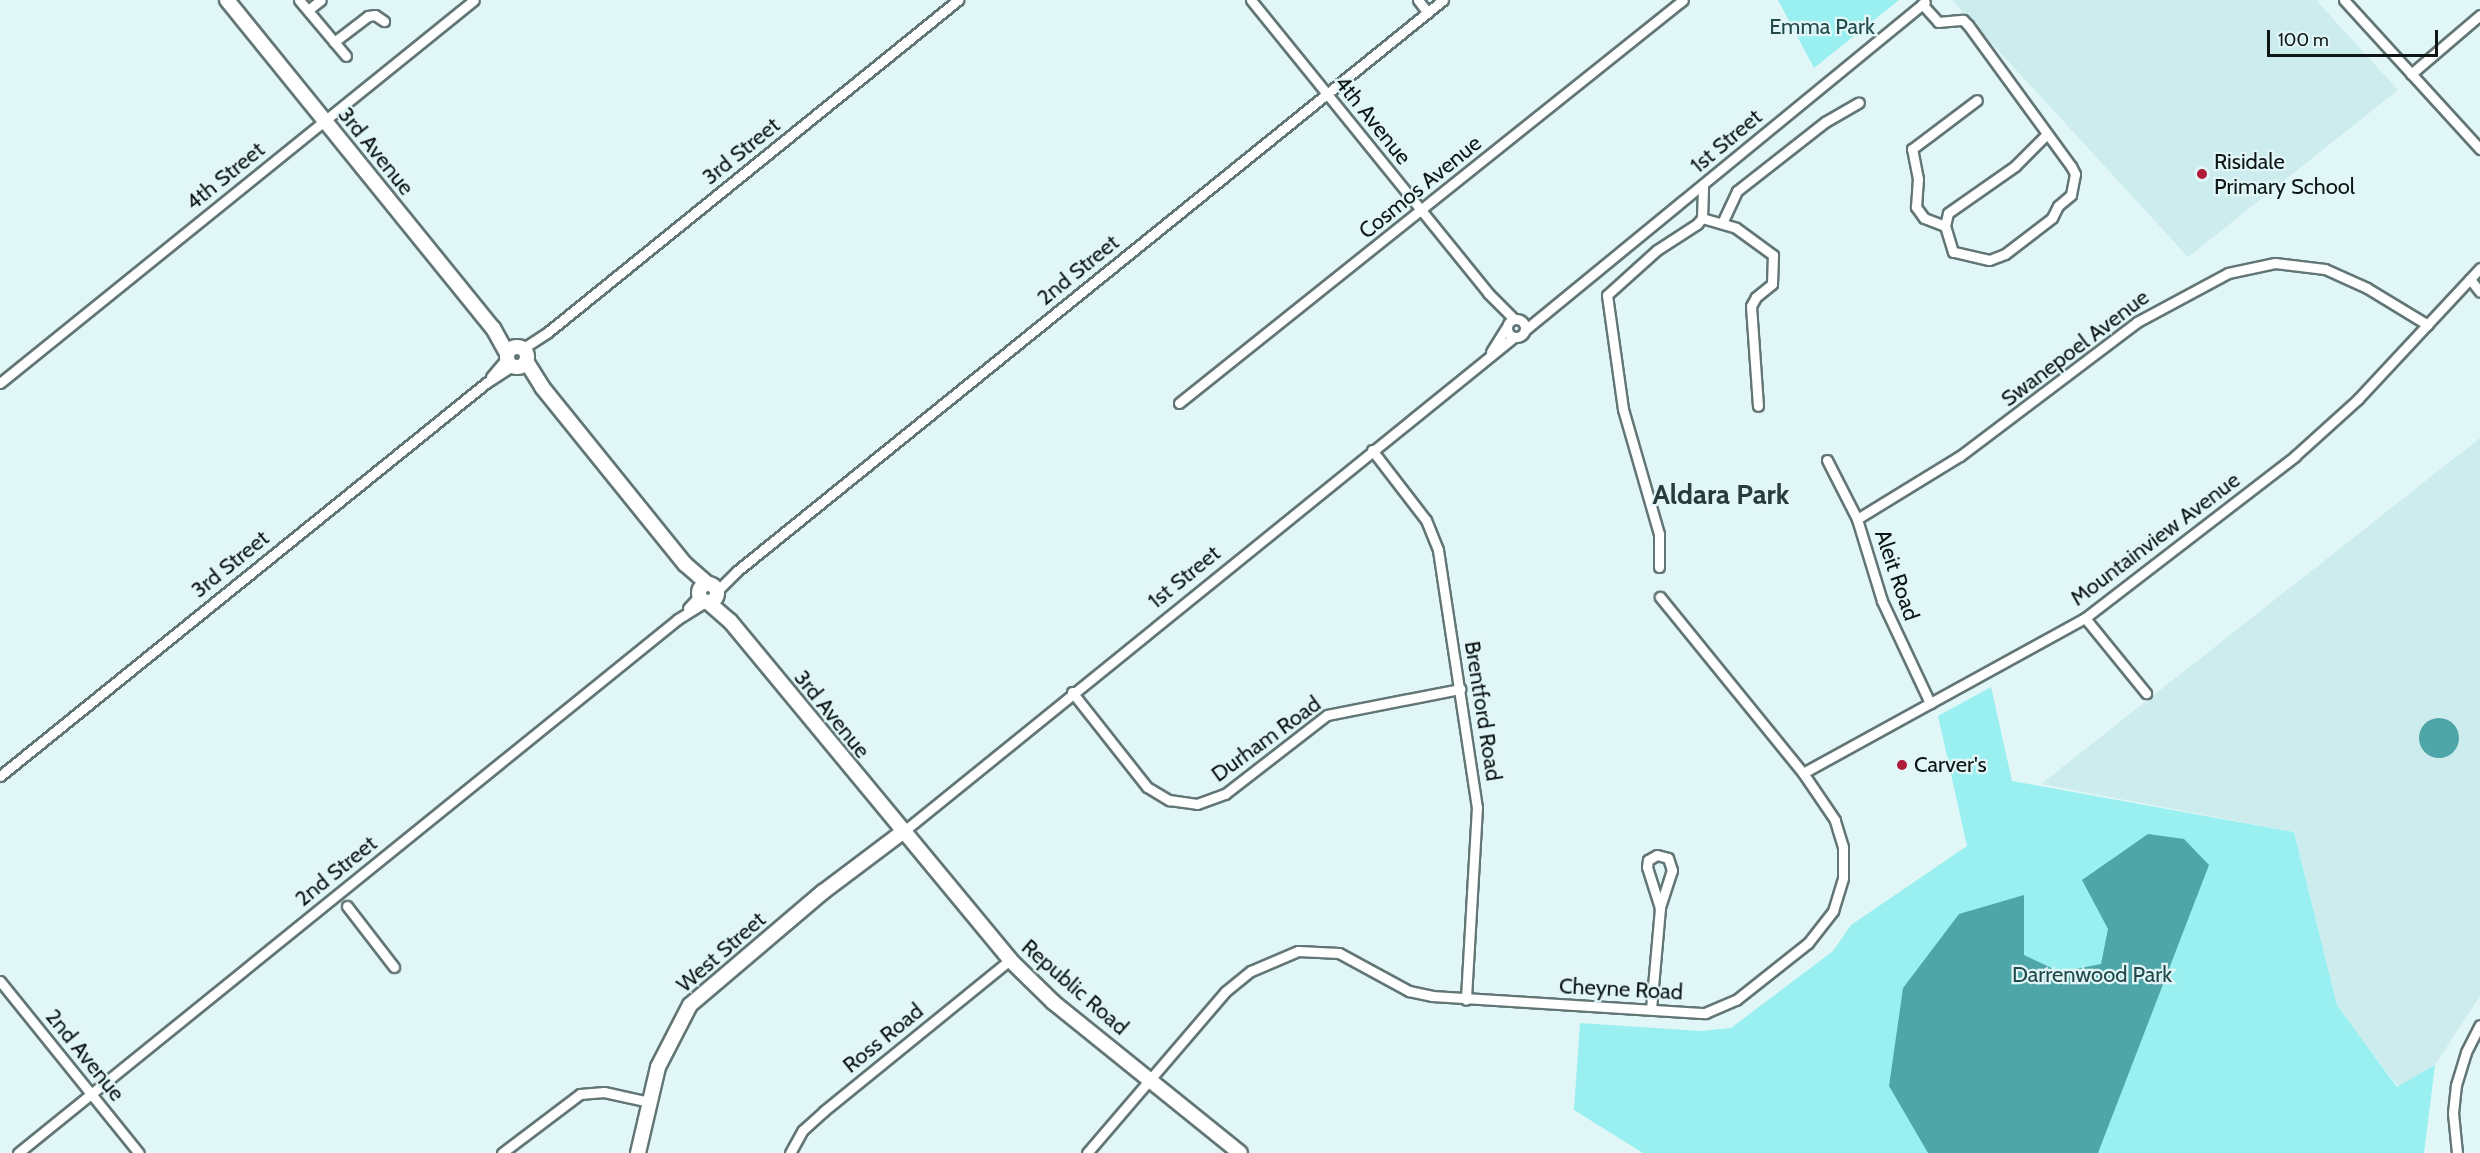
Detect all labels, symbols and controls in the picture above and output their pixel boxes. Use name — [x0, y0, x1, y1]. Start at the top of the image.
park label: Emma Park — [1769, 14, 1875, 40]
scale bar — [2270, 18, 2441, 56]
text: 100 m — [2278, 29, 2329, 51]
street label: 4th Avenue — [1329, 70, 1417, 170]
street label: 3rd Avenue — [333, 102, 419, 200]
street label: 1st Street — [1685, 104, 1767, 178]
street label: 3rd Street — [697, 112, 785, 190]
street label: Cosmos Avenue — [1354, 130, 1486, 244]
street label: 4th Street — [180, 136, 270, 216]
place label: Risidale Primary School — [2214, 148, 2355, 200]
marker: Risidale Primary School — [2195, 167, 2209, 181]
street label: 2nd Street — [1032, 229, 1124, 311]
street label: Swanepoel Avenue — [1996, 284, 2154, 412]
street label: Mountainview Avenue — [2065, 467, 2245, 611]
district label: Aldara Park — [1653, 477, 1789, 511]
street label: 3rd Street — [186, 525, 274, 603]
street label: Aleit Road — [1869, 526, 1925, 624]
street label: 1st Street — [1143, 540, 1225, 614]
street label: Brentford Road — [1459, 639, 1507, 783]
street label: 3rd Avenue — [789, 665, 875, 763]
street label: Durham Road — [1206, 690, 1326, 788]
place label: Carver's — [1914, 752, 1987, 778]
marker: Carver's — [1895, 758, 1909, 772]
street label: 2nd Street — [290, 830, 382, 912]
street label: West Street — [671, 906, 771, 998]
street label: Republic Road — [1016, 934, 1134, 1040]
park label: Darrenwood Park — [2012, 962, 2172, 988]
street label: Cheyne Road — [1558, 973, 1684, 1005]
street label: Ross Road — [837, 998, 929, 1078]
street label: 2nd Avenue — [40, 1004, 130, 1106]

